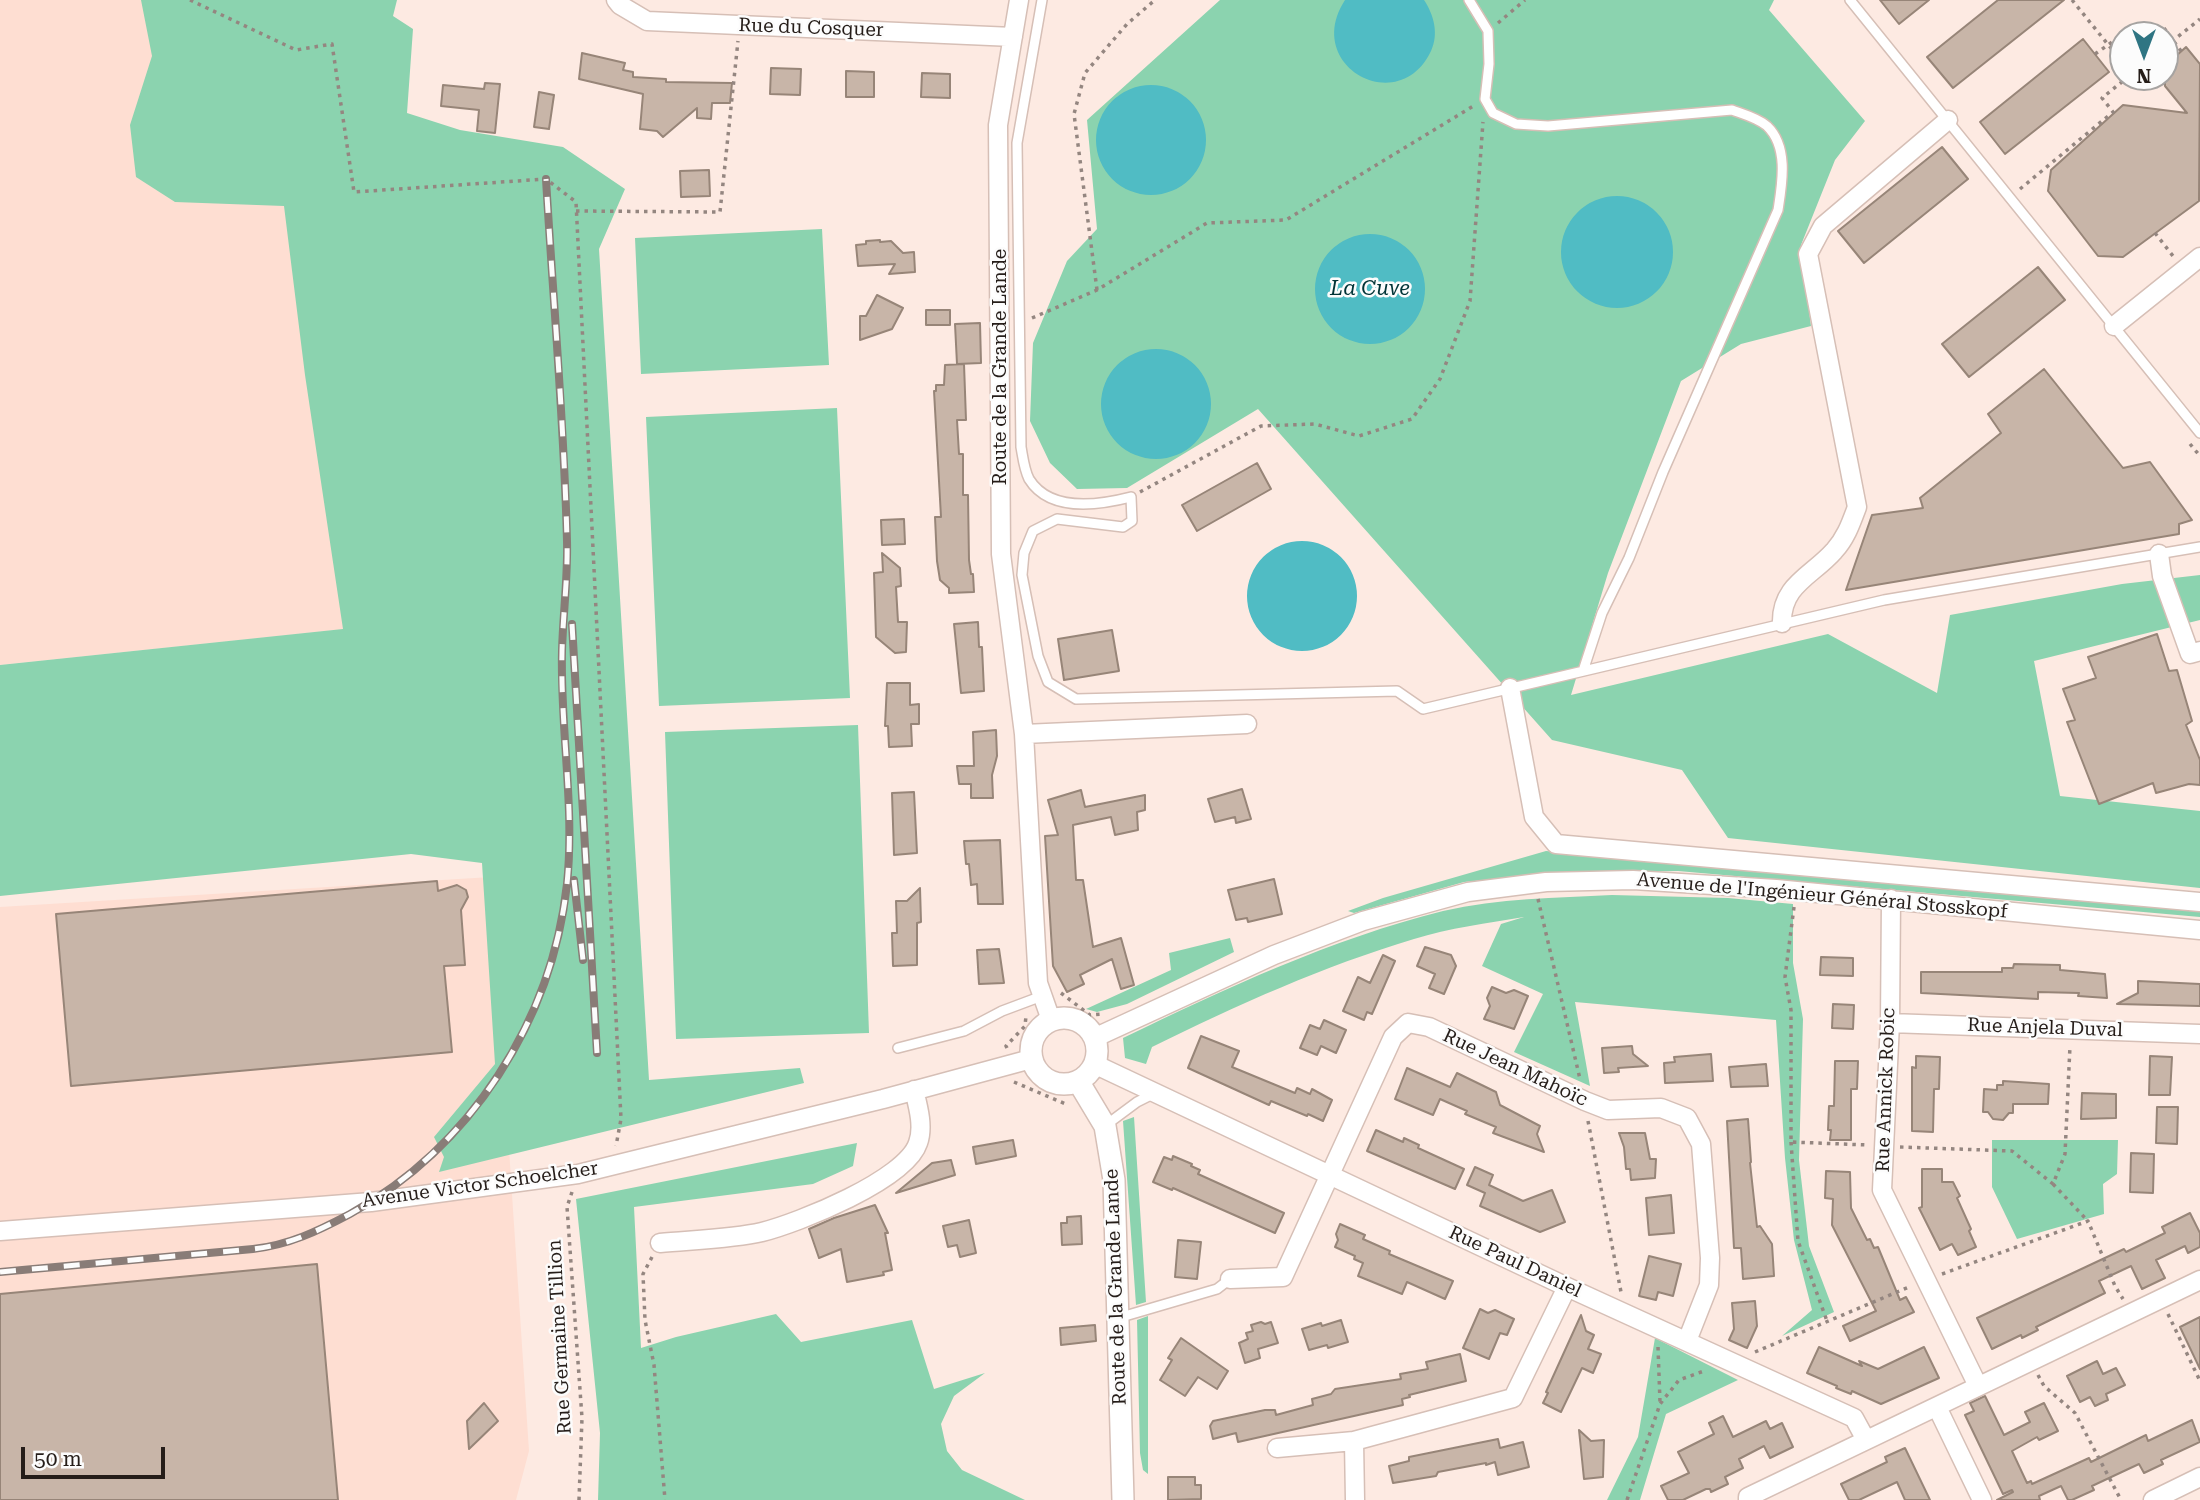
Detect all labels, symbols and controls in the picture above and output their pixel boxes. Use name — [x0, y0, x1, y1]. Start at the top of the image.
street label: Rue du Cosquer — [738, 14, 884, 42]
north arrow — [2109, 21, 2179, 91]
text: N — [2137, 64, 2151, 87]
street label: Route de la Grande Lande — [989, 249, 1011, 485]
water label: La Cuve — [1330, 276, 1410, 302]
street label: Avenue de l'Ingénieur Général Stosskopf — [1636, 868, 2008, 924]
street label: Rue Annick Robic — [1872, 1007, 1900, 1173]
street label: Rue Anjela Duval — [1967, 1014, 2123, 1042]
street label: Rue Jean Mahoïc — [1439, 1025, 1591, 1111]
street label: Avenue Victor Schoelcher — [361, 1157, 599, 1213]
street label: Route de la Grande Lande — [1100, 1168, 1132, 1406]
street label: Rue Paul Daniel — [1445, 1221, 1585, 1303]
street label: Rue Germaine Tillion — [544, 1239, 576, 1435]
scale bar — [24, 1434, 168, 1478]
text: 50 m — [34, 1447, 82, 1471]

